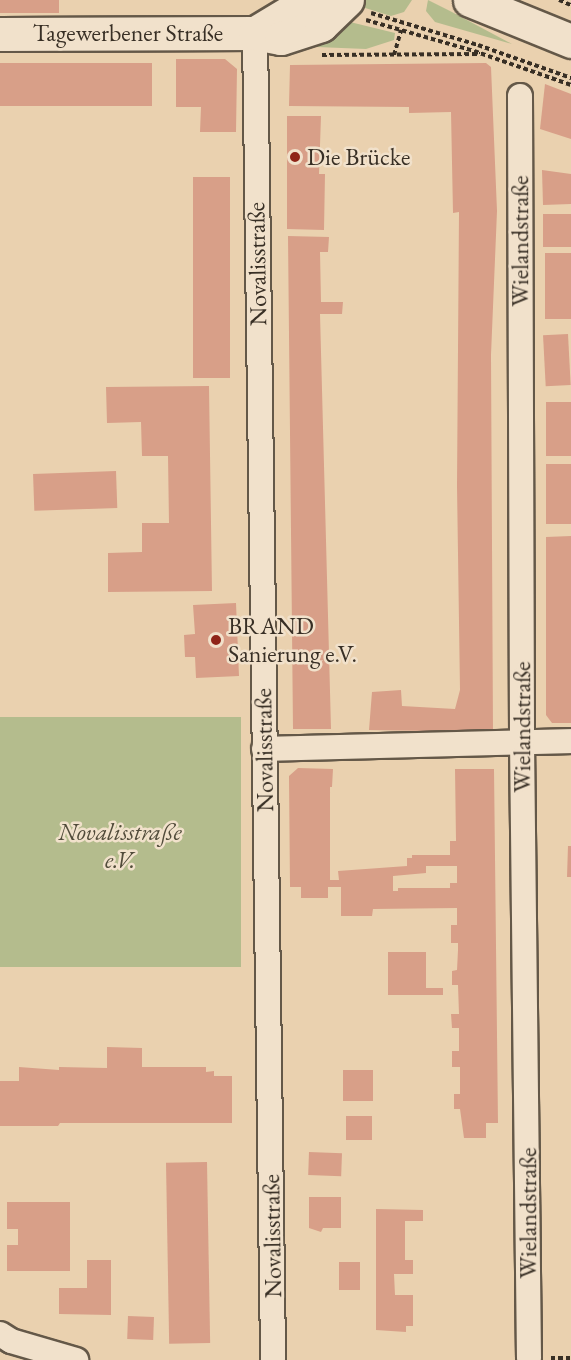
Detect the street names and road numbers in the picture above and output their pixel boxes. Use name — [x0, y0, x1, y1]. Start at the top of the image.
street label: Tagewerbener Straße — [33, 19, 223, 47]
street label: Wielandstraße — [506, 175, 534, 307]
street label: Novalisstraße — [242, 202, 272, 326]
street label: Wielandstraße — [508, 661, 536, 793]
street label: Novalisstraße — [249, 688, 279, 812]
street label: Wielandstraße — [514, 1147, 542, 1279]
street label: Novalisstraße — [257, 1174, 287, 1298]

